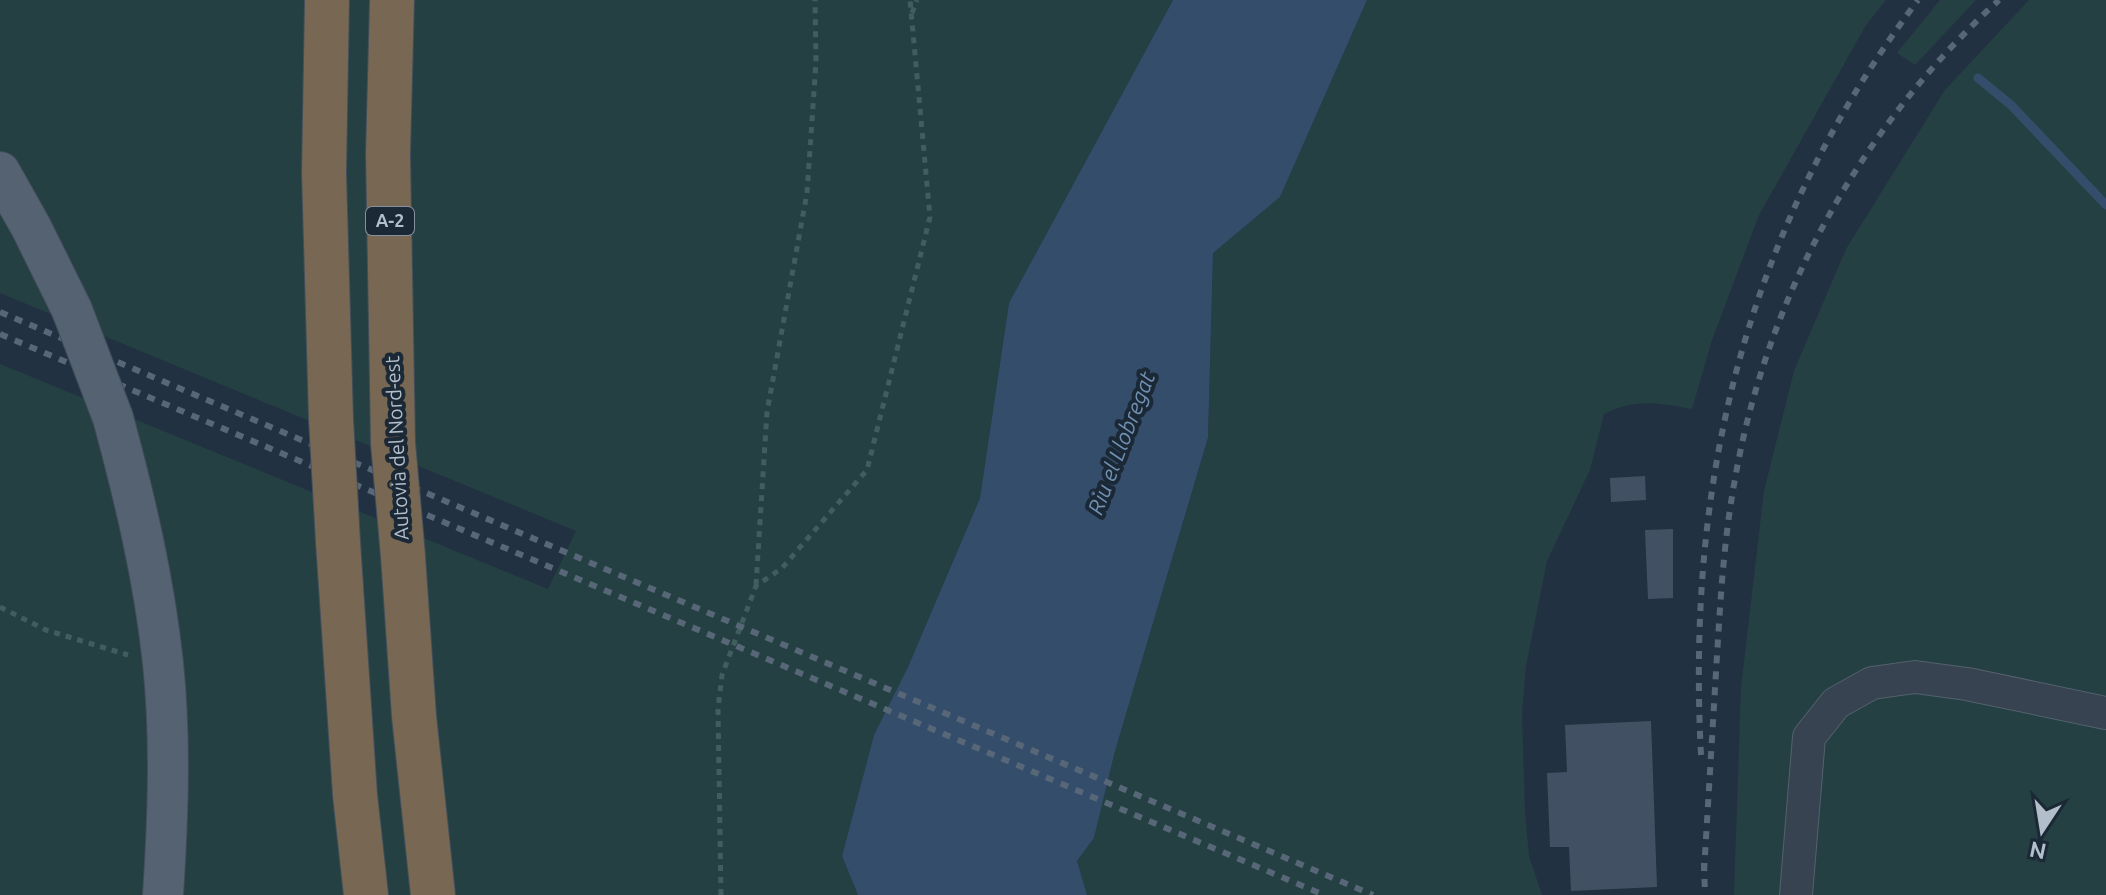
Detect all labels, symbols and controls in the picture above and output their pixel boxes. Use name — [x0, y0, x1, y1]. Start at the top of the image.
road number: A-2 — [366, 207, 414, 235]
street label: Autovia del Nord-est — [380, 355, 413, 541]
water label: Riu el Llobregat — [1082, 367, 1159, 518]
north arrow — [2002, 791, 2082, 871]
text: N — [2027, 837, 2048, 865]

